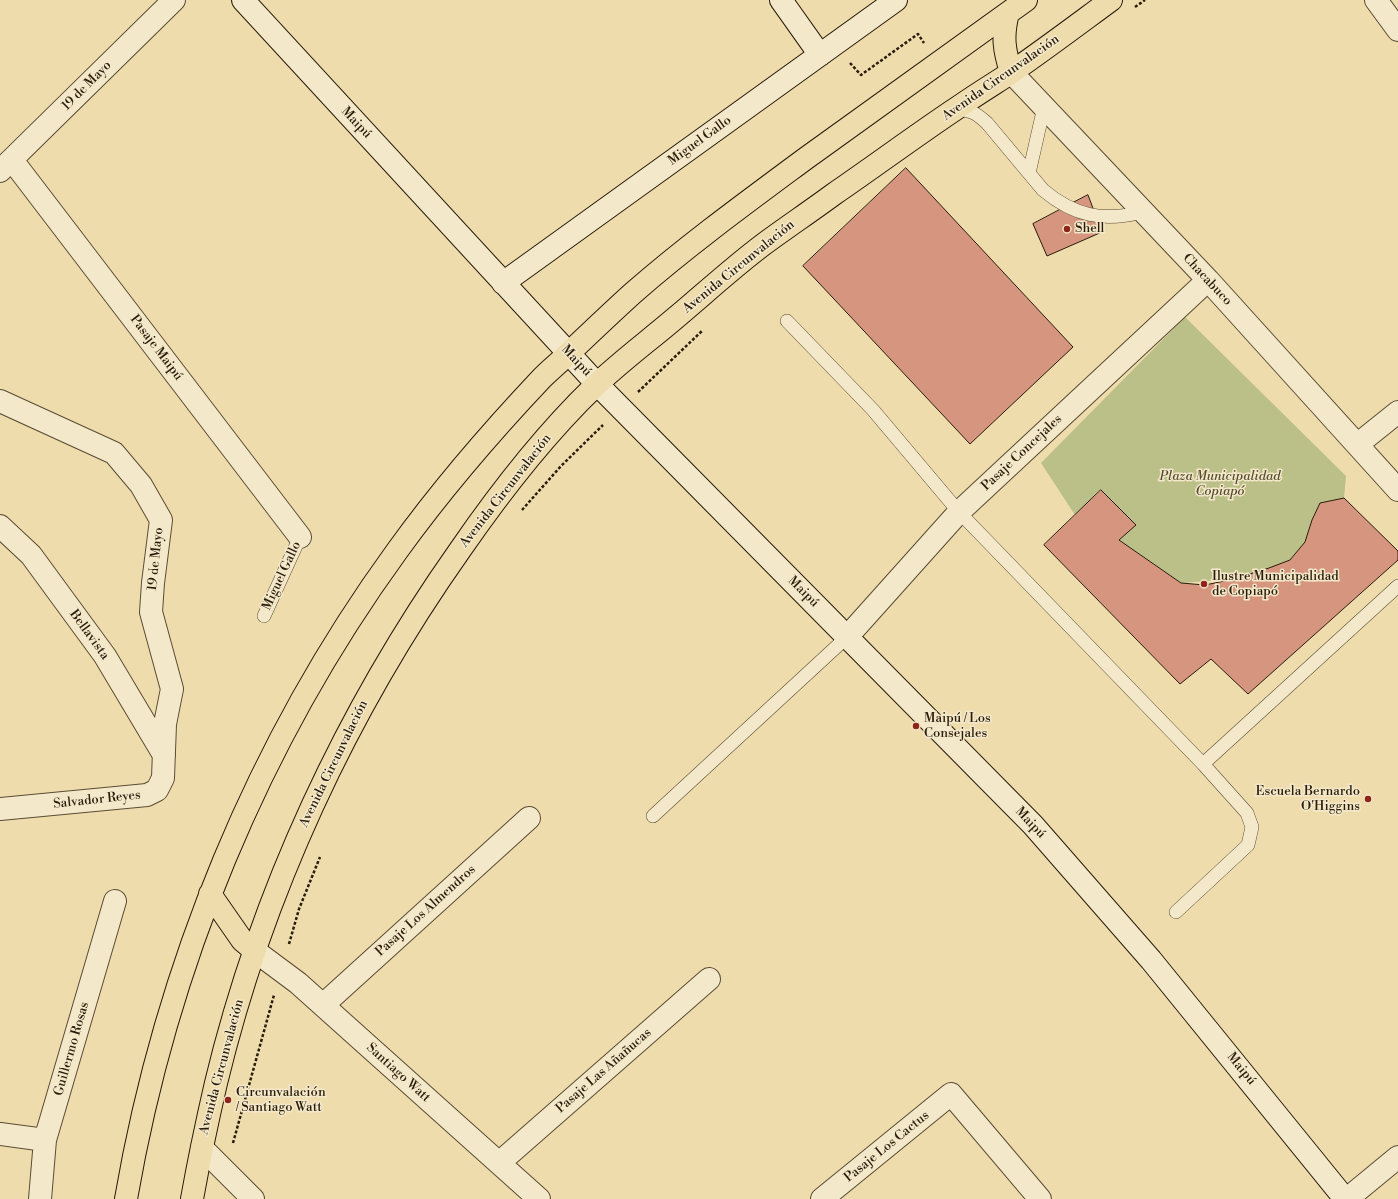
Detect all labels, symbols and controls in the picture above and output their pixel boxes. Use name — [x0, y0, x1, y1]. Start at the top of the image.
street label: Avenida Circunvalación — [939, 32, 1063, 124]
street label: 19 de Mayo — [59, 58, 115, 114]
street label: Maipú — [338, 104, 374, 142]
street label: Miguel Gallo — [665, 113, 735, 169]
street label: Avenida Circunvalación — [680, 217, 798, 317]
place label: Shell — [1075, 221, 1104, 237]
marker: Shell — [1062, 224, 1072, 234]
street label: Chacabuco — [1179, 251, 1235, 309]
street label: Pasaje Maipú — [126, 312, 186, 384]
street label: Maipú — [558, 342, 594, 380]
street label: Pasaje Concejales — [978, 412, 1066, 494]
street label: Avenida Circunvalación — [457, 431, 555, 551]
park label: Plaza Municipalidad Copiapó — [1160, 469, 1280, 500]
street label: 19 de Mayo — [145, 527, 167, 591]
street label: Miguel Gallo — [259, 539, 305, 613]
place label: Ilustre Municipalidad de Copiapó — [1212, 569, 1339, 600]
street label: Maipú — [784, 573, 822, 611]
marker: Ilustre Municipalidad de Copiapó — [1199, 579, 1209, 589]
street label: Bellavista — [66, 607, 112, 663]
street label: Avenida Circunvalación — [296, 698, 372, 830]
place label: Maipú / Los Consejales — [924, 711, 991, 742]
marker: Maipú / Los Consejales — [911, 721, 921, 731]
place label: Escuela Bernardo O'Higgins — [1256, 784, 1360, 815]
street label: Salvador Reyes — [53, 788, 141, 812]
marker: Escuela Bernardo O'Higgins — [1363, 794, 1373, 804]
street label: Maipú — [1012, 804, 1048, 842]
street label: Pasaje Los Almendros — [373, 862, 479, 960]
street label: Avenida Circunvalación — [196, 998, 248, 1136]
street label: Guillermo Rosas — [51, 1000, 93, 1098]
street label: Pasaje Las Añañucas — [553, 1025, 655, 1117]
street label: Santiago Watt — [363, 1040, 433, 1106]
street label: Maipú — [1223, 1050, 1259, 1088]
place label: Circunvalación / Santiago Watt — [236, 1085, 326, 1116]
marker: Circunvalación / Santiago Watt — [223, 1095, 233, 1105]
street label: Pasaje Los Cactus — [841, 1108, 933, 1186]

